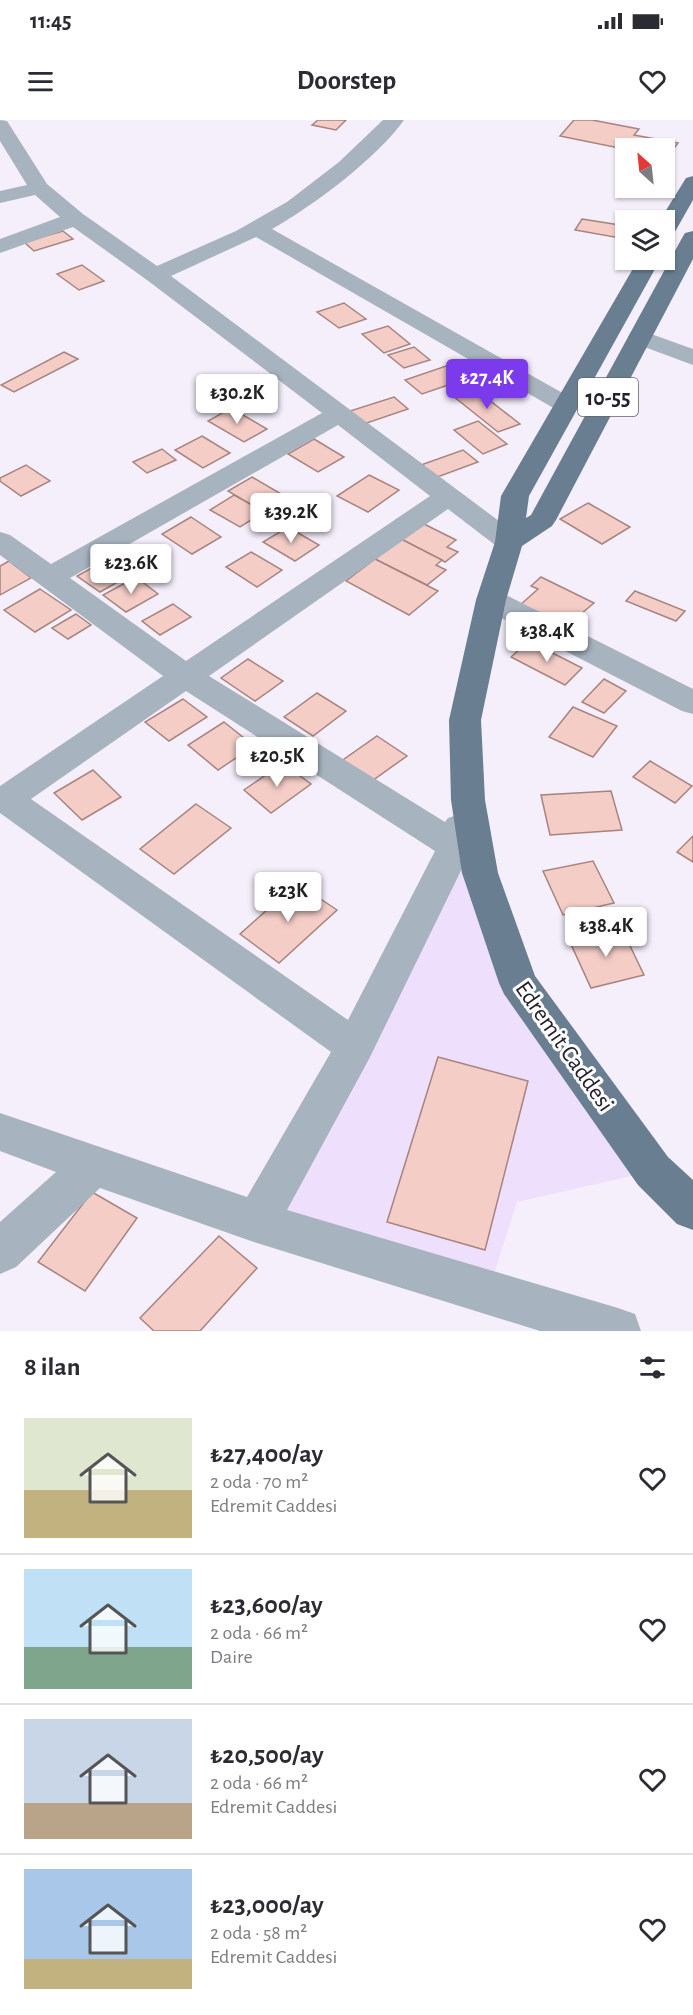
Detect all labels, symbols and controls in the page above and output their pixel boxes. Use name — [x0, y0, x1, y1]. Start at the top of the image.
text: 11:45 — [30, 10, 71, 32]
icon: menu — [24, 65, 57, 98]
icon: heart — [636, 65, 669, 98]
text: Doorstep — [297, 67, 396, 94]
north arrow — [615, 138, 675, 198]
map controls — [615, 138, 675, 270]
button: layers — [615, 210, 675, 270]
pin: ₺27.4K — [438, 359, 536, 410]
text: ₺27.4K — [460, 368, 514, 388]
pin: ₺30.2K — [188, 374, 286, 425]
road number: 10-55 — [578, 378, 638, 416]
text: ₺30.2K — [210, 383, 264, 403]
pin: ₺39.2K — [242, 493, 340, 544]
text: ₺39.2K — [264, 502, 318, 522]
pin: ₺23.6K — [82, 544, 180, 595]
text: ₺23.6K — [104, 553, 158, 573]
pin: ₺38.4K — [498, 612, 596, 663]
text: ₺38.4K — [520, 621, 574, 641]
pin: ₺20.5K — [228, 737, 326, 788]
text: ₺20.5K — [250, 746, 304, 766]
pin: ₺23K — [252, 872, 324, 923]
text: ₺23K — [268, 881, 308, 901]
pin: ₺38.4K — [557, 907, 655, 958]
text: ₺38.4K — [579, 916, 633, 936]
street label: Edremit Caddesi — [510, 977, 618, 1116]
icon: filters — [636, 1351, 669, 1384]
text: 8 ilan — [24, 1354, 80, 1380]
text: ₺27,400/ay — [210, 1441, 323, 1467]
icon: home — [72, 1442, 144, 1514]
icon: heart — [636, 1462, 669, 1495]
text: 2 oda · 70 m² — [210, 1472, 308, 1492]
text: Edremit Caddesi — [210, 1496, 337, 1516]
text: ₺23,600/ay — [210, 1592, 323, 1618]
icon: home — [72, 1593, 144, 1665]
icon: heart — [636, 1613, 669, 1646]
text: 2 oda · 66 m² — [210, 1623, 308, 1643]
text: Daire — [210, 1647, 253, 1667]
text: ₺20,500/ay — [210, 1742, 324, 1768]
icon: home — [72, 1743, 144, 1815]
icon: heart — [636, 1763, 669, 1796]
text: 2 oda · 66 m² — [210, 1773, 308, 1793]
text: Edremit Caddesi — [210, 1797, 337, 1817]
text: ₺23,000/ay — [210, 1892, 324, 1918]
icon: home — [72, 1893, 144, 1965]
icon: heart — [636, 1913, 669, 1946]
text: 2 oda · 58 m² — [210, 1923, 307, 1943]
text: Edremit Caddesi — [210, 1947, 337, 1967]

